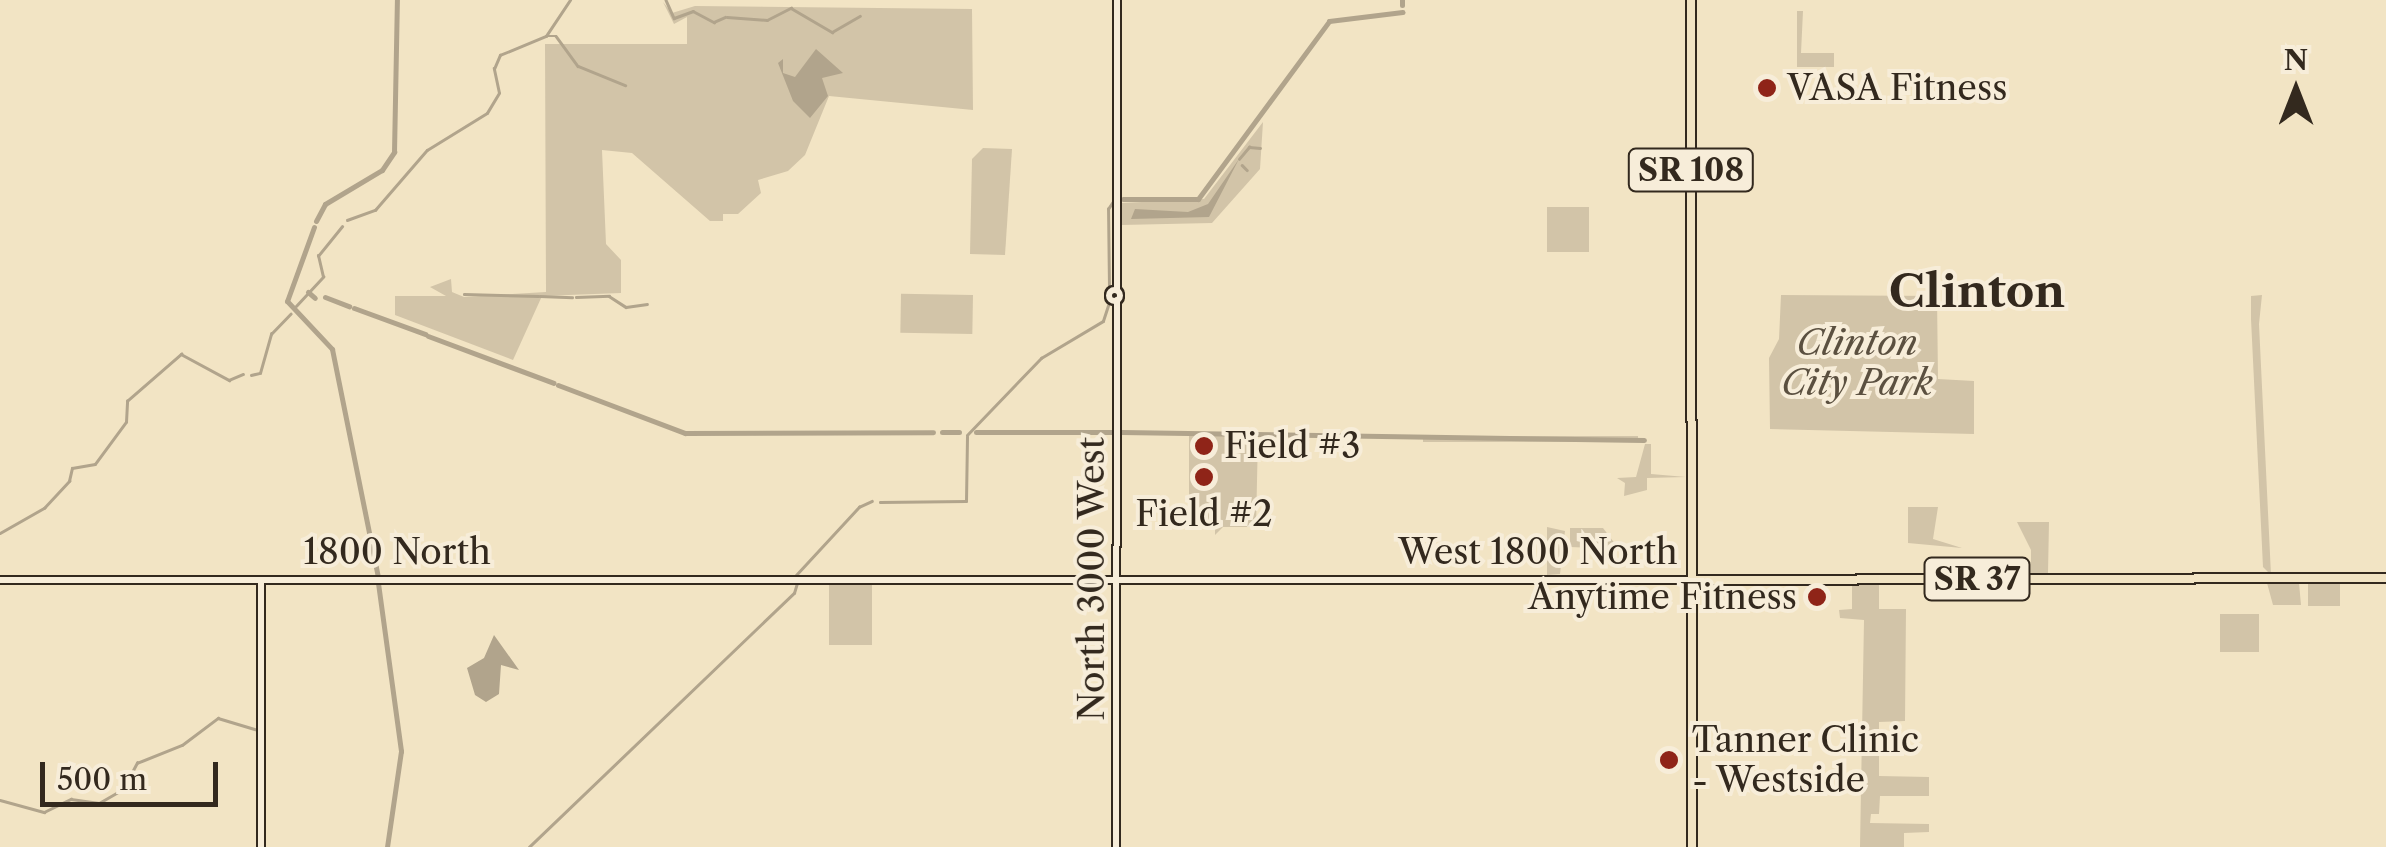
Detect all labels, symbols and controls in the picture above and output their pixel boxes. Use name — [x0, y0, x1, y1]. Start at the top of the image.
north arrow — [2246, 40, 2346, 140]
text: N — [2284, 43, 2308, 77]
place label: VASA Fitness — [1787, 67, 2009, 109]
marker: VASA Fitness — [1756, 77, 1778, 99]
road number: SR 108 — [1626, 143, 1756, 197]
district label: Clinton — [1889, 265, 2065, 319]
park label: Clinton City Park — [1781, 322, 1933, 404]
place label: Field #3 — [1224, 425, 1361, 467]
marker: Field #3 — [1193, 435, 1215, 457]
street label: North 3000 West — [1071, 436, 1113, 722]
marker: Field #2 — [1193, 466, 1215, 488]
place label: Field #2 — [1135, 493, 1273, 535]
street label: 1800 North — [303, 531, 491, 573]
street label: West 1800 North — [1398, 531, 1678, 573]
road number: SR 37 — [1922, 552, 2032, 606]
place label: Anytime Fitness — [1528, 576, 1797, 618]
marker: Anytime Fitness — [1806, 586, 1828, 608]
place label: Tanner Clinic - Westside — [1692, 719, 1920, 801]
scale bar — [45, 742, 222, 804]
marker: Tanner Clinic - Westside — [1656, 747, 1682, 773]
text: 500 m — [57, 761, 147, 798]

